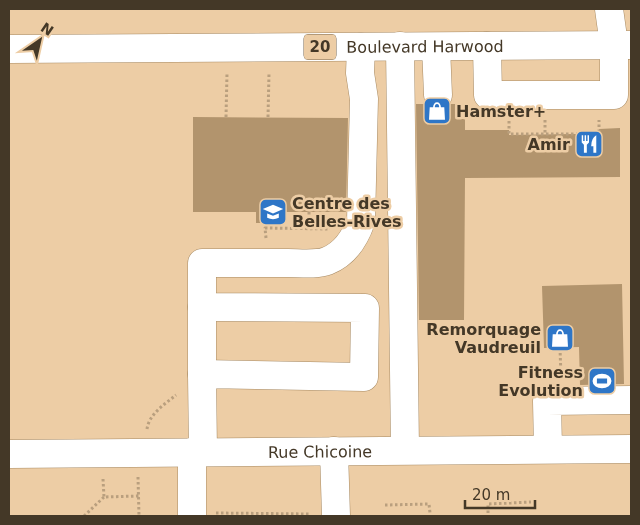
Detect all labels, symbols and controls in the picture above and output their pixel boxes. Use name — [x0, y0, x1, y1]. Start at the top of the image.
north arrow — [15, 15, 65, 65]
text: N — [38, 19, 57, 39]
road number: 20 — [304, 34, 336, 60]
street label: Boulevard Harwood — [346, 36, 504, 56]
shop icon: Hamster+ — [422, 96, 452, 126]
place label: Hamster+ — [456, 102, 546, 121]
restaurant icon: Amir — [574, 129, 604, 159]
place label: Amir — [528, 135, 570, 154]
place label: Centre des Belles-Rives — [292, 194, 402, 231]
school or university icon: Centre des Belles-Rives — [258, 197, 288, 227]
place label: Remorquage Vaudreuil — [426, 320, 541, 357]
shop icon: Remorquage Vaudreuil — [545, 323, 575, 353]
place label: Fitness Evolution — [498, 363, 583, 400]
sports icon: Fitness Evolution — [587, 366, 617, 396]
street label: Rue Chicoine — [268, 442, 372, 461]
scale bar — [465, 478, 535, 510]
text: 20 m — [472, 486, 510, 504]

